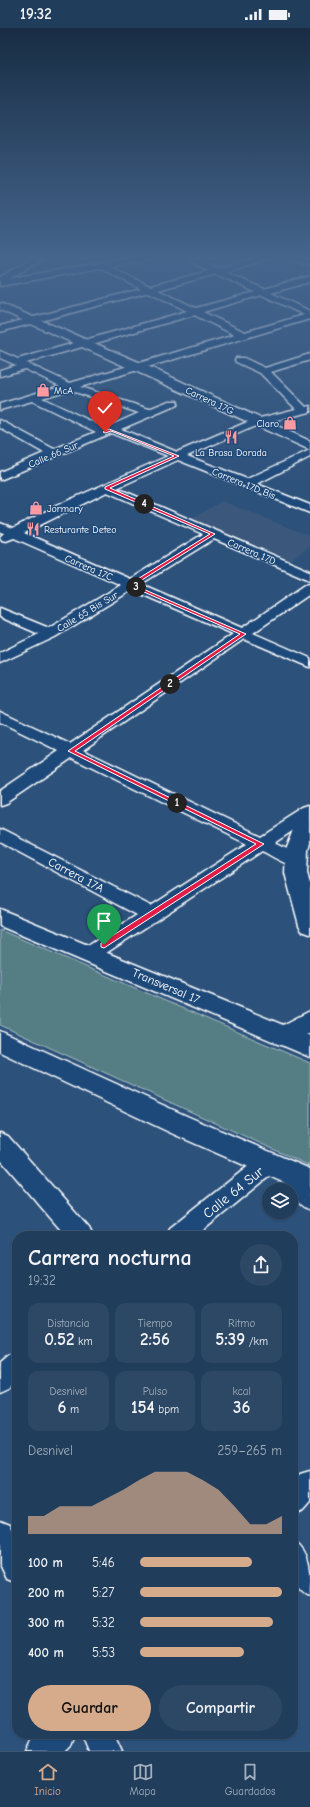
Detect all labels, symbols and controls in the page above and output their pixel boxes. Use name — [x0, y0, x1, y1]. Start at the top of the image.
text: 19:32 — [20, 5, 52, 23]
shop icon: McA — [35, 382, 51, 398]
street label: Carrera 17G — [183, 384, 236, 417]
place label: McA — [54, 385, 73, 397]
pin — [88, 391, 122, 432]
icon: check — [94, 397, 116, 419]
shop icon: Claro — [282, 415, 298, 431]
place label: Claro — [256, 418, 279, 430]
restaurant icon: La Brasa Dorada — [223, 429, 239, 445]
street label: Calle 66 Sur — [27, 439, 80, 471]
place label: La Brasa Dorada — [195, 447, 267, 459]
street label: Carrera 17D Bis — [210, 466, 277, 502]
pin: 4 — [134, 494, 154, 514]
text: 4 — [141, 497, 147, 510]
shop icon: Jormary — [28, 500, 44, 516]
place label: Jormary — [47, 503, 83, 515]
restaurant icon: Resturante Deteo — [25, 521, 41, 537]
place label: Resturante Deteo — [44, 524, 117, 536]
street label: Carrera 17D — [226, 536, 278, 567]
street label: Carrera 17C — [63, 552, 115, 583]
pin: 3 — [126, 577, 146, 597]
text: 3 — [133, 580, 139, 593]
street label: Calle 65 Bis Sur — [55, 589, 120, 635]
pin: 2 — [160, 674, 180, 694]
text: 2 — [167, 677, 173, 690]
pin: 1 — [167, 793, 187, 813]
text: 1 — [175, 796, 179, 809]
street label: Carrera 17A — [46, 854, 106, 896]
pin — [87, 904, 121, 945]
icon: arrive — [93, 910, 115, 932]
street label: Transversal 17 — [130, 965, 202, 1007]
street label: Calle 64 Sur — [200, 1162, 267, 1222]
map controls — [262, 1183, 298, 1219]
button: layers — [262, 1183, 298, 1219]
button: share — [240, 1244, 282, 1286]
text: Carrera nocturna — [28, 1245, 192, 1271]
text: 19:32 — [28, 1273, 56, 1288]
text: Distancia — [47, 1317, 89, 1330]
text: Tiempo — [138, 1317, 172, 1330]
text: Ritmo — [228, 1317, 255, 1330]
text: 0.52 — [44, 1330, 74, 1349]
text: 2:56 — [140, 1330, 170, 1349]
text: 5:39 — [215, 1330, 245, 1349]
text: km — [74, 1335, 93, 1348]
text: /km — [245, 1335, 268, 1348]
text: Desnivel — [49, 1385, 87, 1398]
text: Pulso — [143, 1385, 167, 1398]
text: kcal — [232, 1385, 251, 1398]
text: 6 — [57, 1398, 66, 1417]
text: 154 — [131, 1398, 155, 1417]
text: 36 — [233, 1398, 250, 1417]
text: m — [66, 1403, 79, 1416]
text: bpm — [155, 1403, 179, 1416]
text: Desnivel — [28, 1443, 73, 1458]
text: 259–265 m — [217, 1443, 282, 1458]
text: 100 m — [28, 1555, 63, 1570]
text: 5:46 — [92, 1555, 115, 1570]
text: 200 m — [28, 1585, 64, 1600]
text: 5:27 — [92, 1585, 114, 1600]
text: 300 m — [28, 1615, 64, 1630]
text: 5:32 — [92, 1615, 115, 1630]
text: 400 m — [28, 1645, 64, 1660]
text: 5:53 — [92, 1645, 115, 1660]
button: Guardar — [28, 1685, 151, 1731]
button: Compartir — [159, 1685, 282, 1731]
tab: Inicio — [34, 1761, 61, 1798]
tab: Mapa — [130, 1761, 156, 1798]
tab: Guardados — [225, 1761, 276, 1798]

